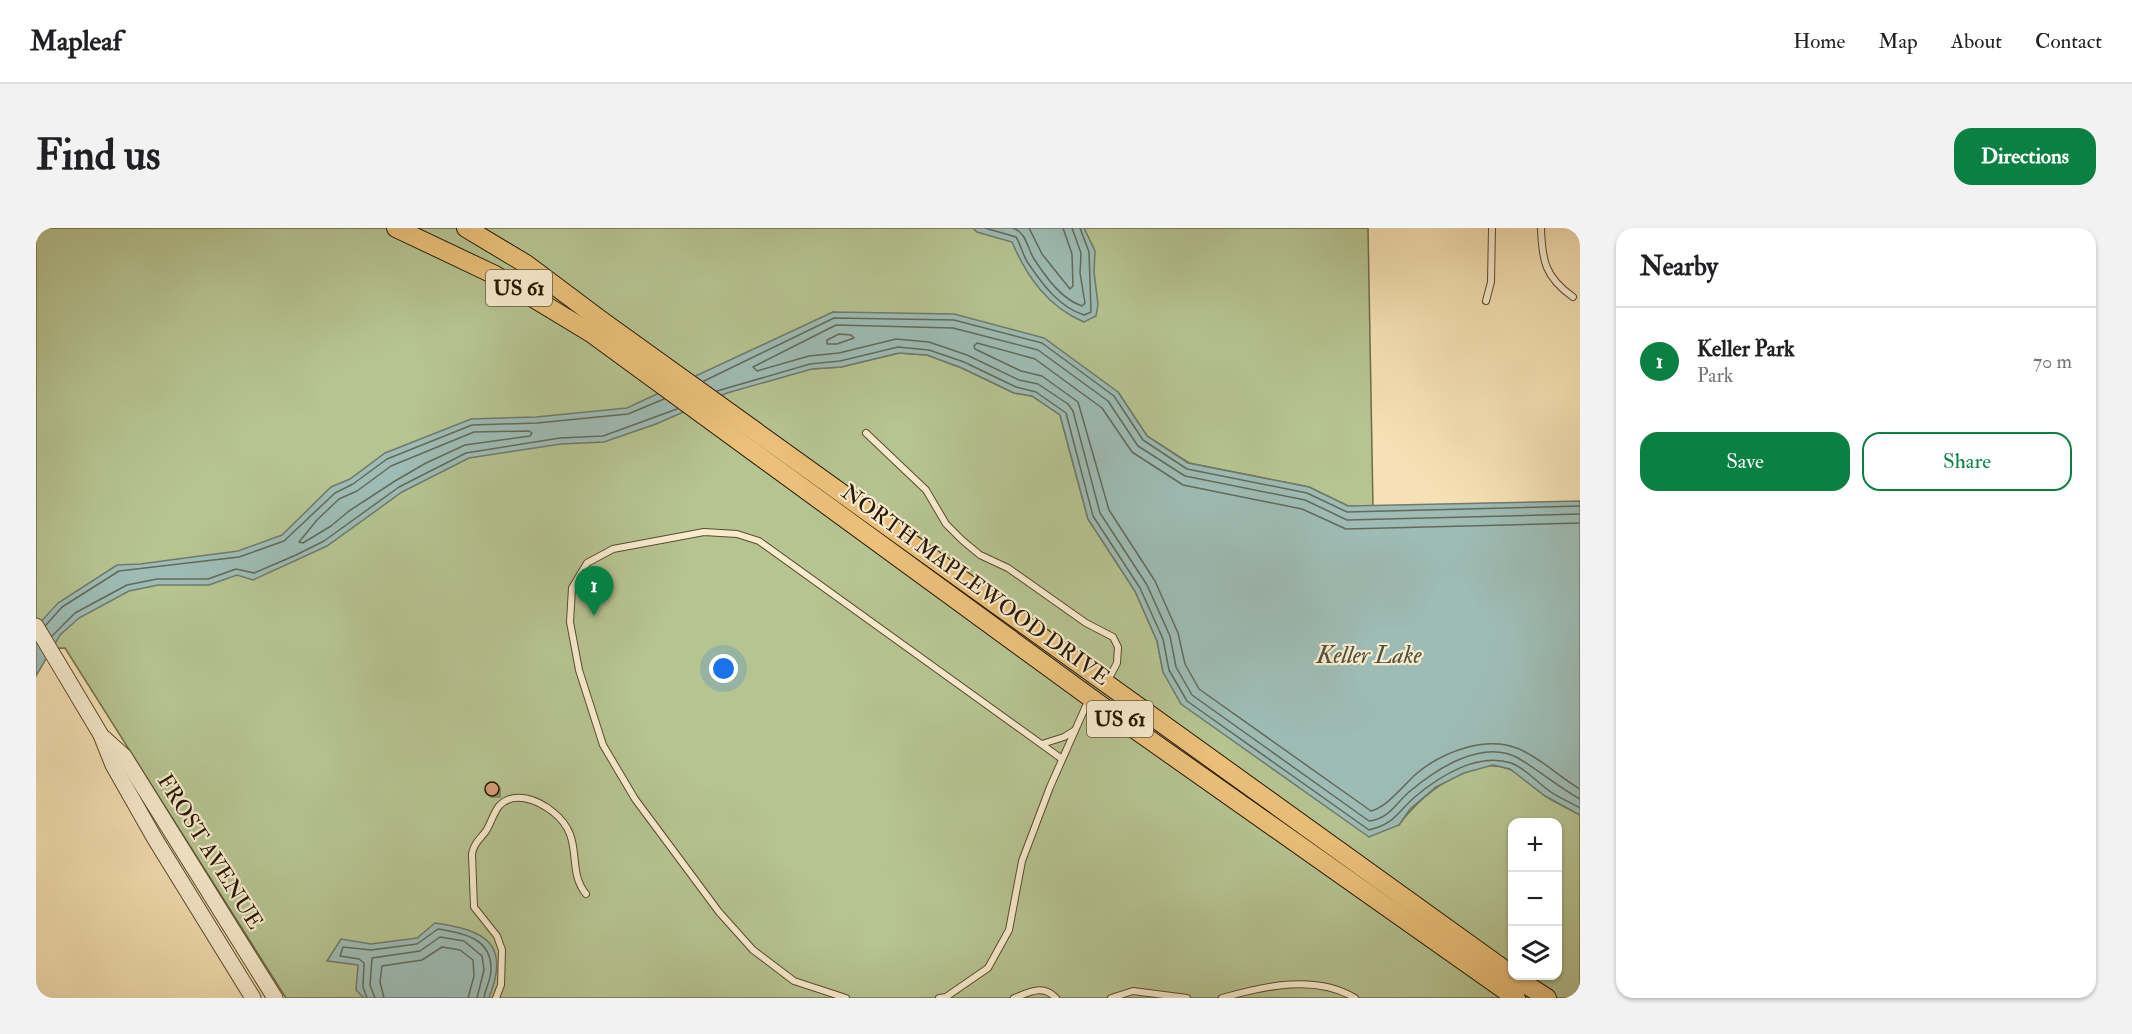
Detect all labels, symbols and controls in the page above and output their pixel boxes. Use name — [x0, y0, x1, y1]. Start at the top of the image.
text: Mapleaf — [30, 24, 122, 59]
text: Home — [1793, 28, 1845, 55]
text: Map — [1878, 28, 1918, 55]
text: About — [1951, 28, 2002, 55]
text: Contact — [2035, 28, 2102, 55]
button: Directions — [1954, 128, 2096, 185]
text: Find us — [36, 130, 160, 182]
text: Nearby — [1640, 251, 1718, 283]
road number: US 61 — [486, 270, 552, 306]
text: Keller Park — [1697, 335, 1795, 363]
text: 1 — [1656, 349, 1663, 374]
text: 70 m — [2033, 349, 2072, 374]
text: Park — [1697, 363, 1733, 388]
button: Save — [1640, 432, 1850, 491]
button: Share — [1862, 432, 2072, 491]
street label: NORTH MAPLEWOOD DRIVE — [836, 478, 1115, 692]
pin: 1 — [574, 566, 614, 616]
water label: Keller Lake — [1315, 640, 1423, 671]
your location — [709, 654, 738, 683]
road number: US 61 — [1087, 701, 1153, 737]
street label: FROST AVENUE — [151, 769, 269, 935]
map controls — [1508, 818, 1562, 980]
button: + — [1508, 818, 1562, 872]
button: − — [1508, 872, 1562, 926]
button: layers — [1508, 926, 1562, 980]

